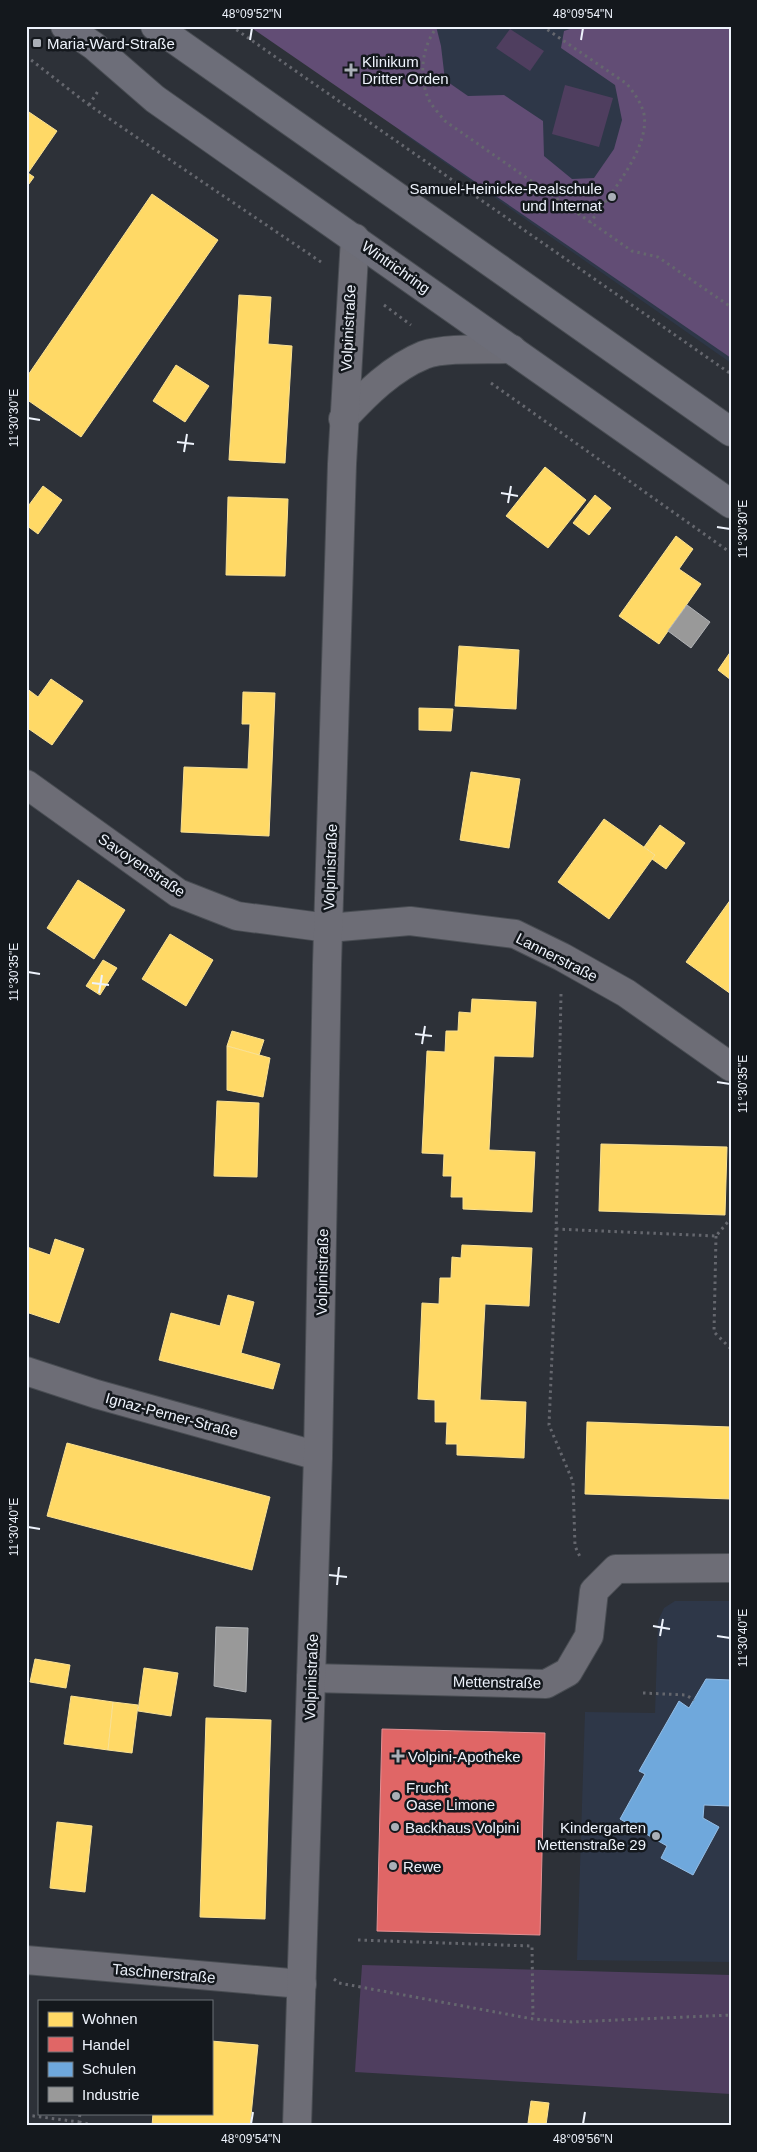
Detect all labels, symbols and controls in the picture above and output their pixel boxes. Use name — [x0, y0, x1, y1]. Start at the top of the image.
text: 48°09'52"N — [222, 7, 282, 21]
text: 48°09'54"N — [553, 7, 613, 21]
place label: Maria-Ward-Straße — [47, 35, 175, 52]
marker: Maria-Ward-Straße — [31, 37, 43, 49]
place label: Klinikum Dritter Orden — [362, 53, 449, 87]
marker: Klinikum Dritter Orden — [344, 63, 358, 77]
place label: Samuel-Heinicke-Realschule und Internat — [409, 180, 603, 214]
marker: Samuel-Heinicke-Realschule und Internat — [606, 191, 618, 203]
street label: Wintrichring — [359, 237, 433, 297]
street label: Volpinistraße — [337, 284, 359, 372]
text: 11°30'30"E — [7, 389, 21, 447]
text: 11°30'30"E — [736, 500, 750, 558]
street label: Volpinistraße — [320, 823, 340, 911]
street label: Savoyenstraße — [95, 830, 189, 900]
street label: Lannerstraße — [513, 929, 601, 985]
text: 11°30'35"E — [7, 943, 21, 1001]
text: 11°30'35"E — [736, 1055, 750, 1113]
street label: Volpinistraße — [313, 1228, 331, 1316]
street label: Ignaz-Perner-Straße — [104, 1389, 240, 1441]
text: 11°30'40"E — [7, 1498, 21, 1556]
text: 11°30'40"E — [736, 1609, 750, 1667]
street label: Volpinistraße — [301, 1633, 321, 1721]
street label: Mettenstraße — [453, 1673, 541, 1691]
place label: Volpini-Apotheke — [408, 1748, 521, 1765]
marker: Volpini-Apotheke — [392, 1750, 404, 1762]
place label: Frucht Oase Limone — [406, 1779, 495, 1813]
marker: Frucht Oase Limone — [390, 1790, 402, 1802]
place label: Backhaus Volpini — [405, 1819, 519, 1836]
place label: Kindergarten Mettenstraße 29 — [537, 1819, 646, 1853]
marker: Backhaus Volpini — [389, 1821, 401, 1833]
marker: Kindergarten Mettenstraße 29 — [650, 1830, 662, 1842]
place label: Rewe — [403, 1858, 441, 1875]
marker: Rewe — [387, 1860, 399, 1872]
street label: Taschnerstraße — [112, 1960, 216, 1986]
legend — [38, 2000, 212, 2114]
text: Wohnen — [82, 2010, 138, 2027]
text: Handel — [82, 2036, 130, 2053]
text: Schulen — [82, 2060, 136, 2077]
text: Industrie — [82, 2086, 140, 2103]
text: 48°09'54"N — [221, 2132, 281, 2146]
text: 48°09'56"N — [553, 2132, 613, 2146]

